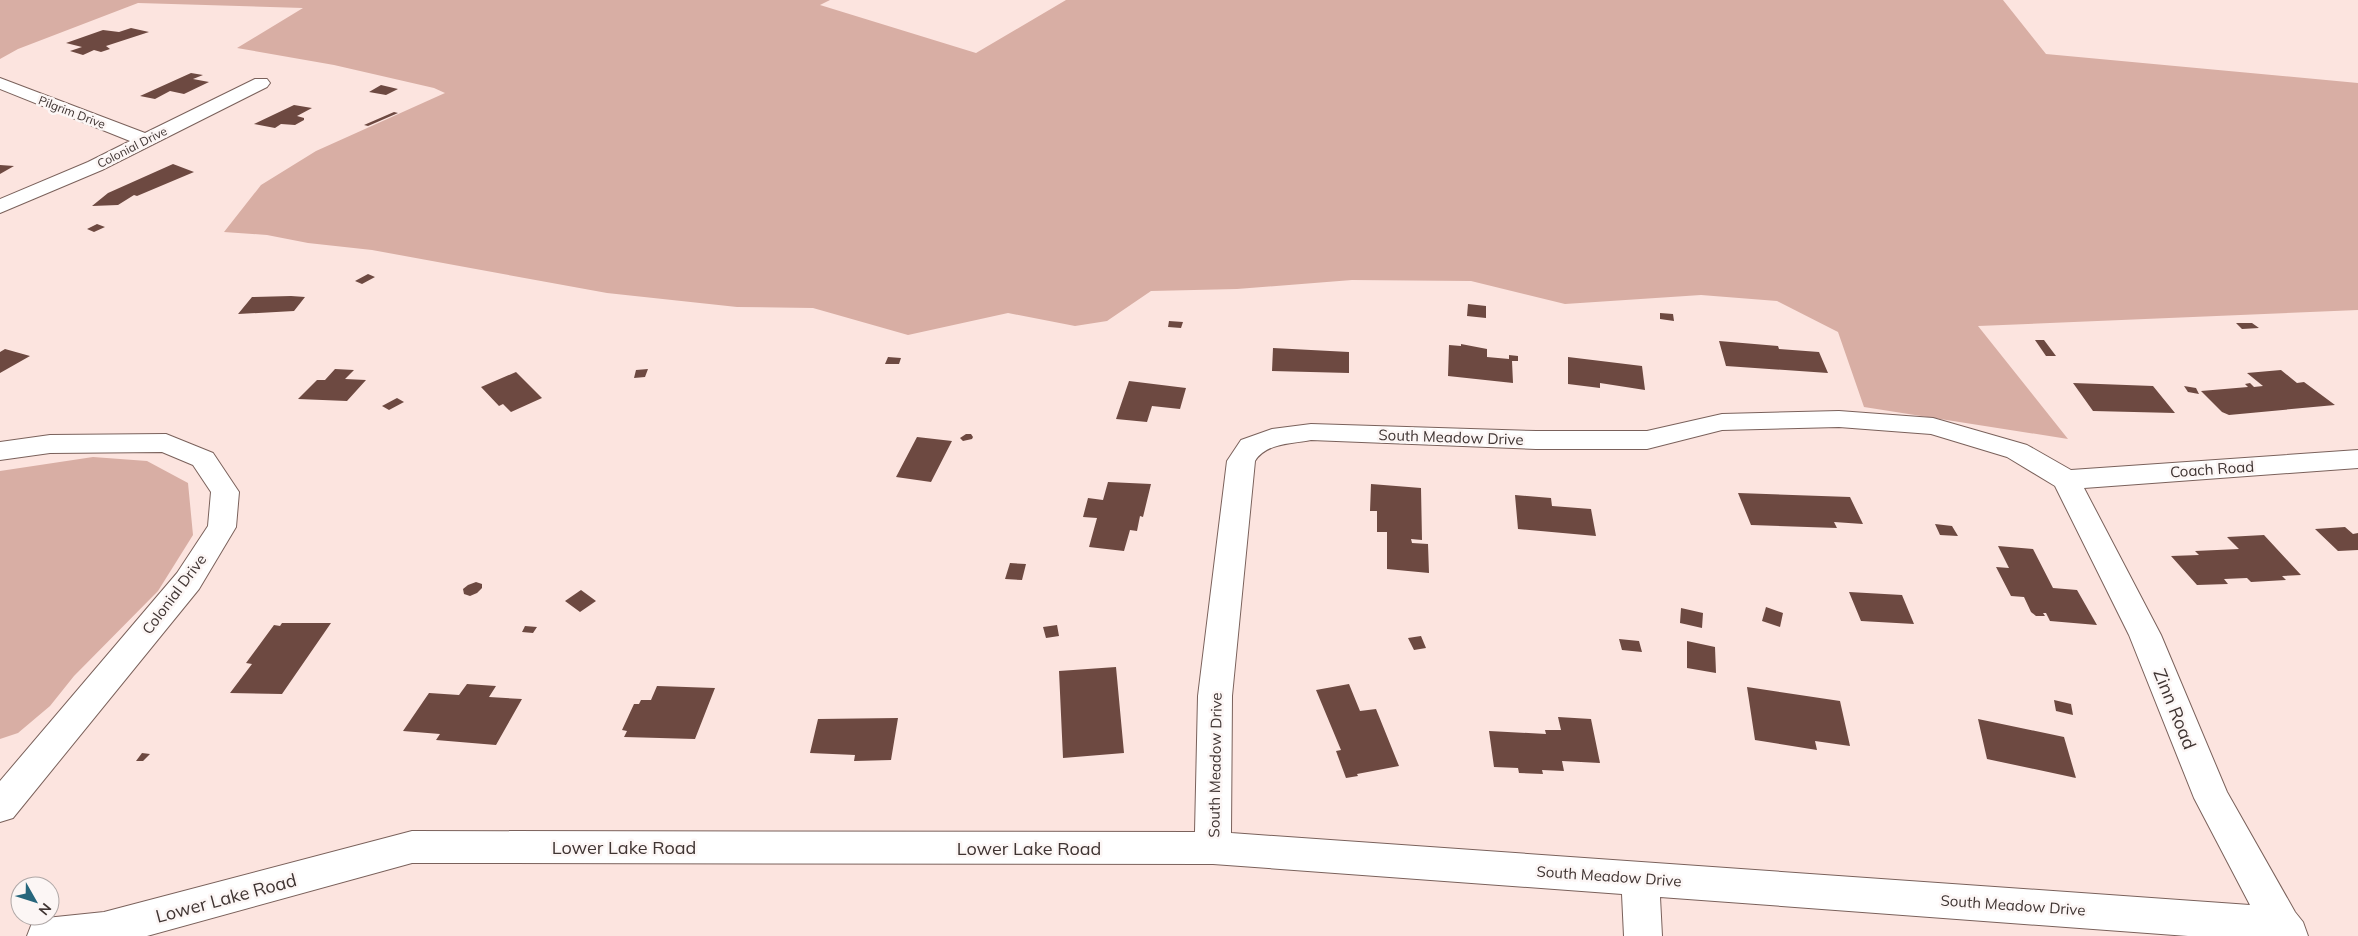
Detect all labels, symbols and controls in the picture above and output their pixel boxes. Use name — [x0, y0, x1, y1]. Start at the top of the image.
street label: Pilgrim Drive — [36, 92, 108, 132]
street label: Colonial Drive — [95, 123, 169, 171]
street label: South Meadow Drive — [1378, 425, 1524, 449]
street label: Coach Road — [2169, 457, 2255, 481]
street label: Colonial Drive — [138, 550, 210, 638]
street label: Zinn Road — [2148, 665, 2202, 753]
street label: South Meadow Drive — [1204, 692, 1226, 838]
street label: Lower Lake Road — [552, 836, 696, 859]
street label: Lower Lake Road — [957, 837, 1101, 860]
street label: South Meadow Drive — [1536, 861, 1682, 891]
street label: Lower Lake Road — [153, 868, 299, 928]
north arrow — [10, 876, 60, 926]
street label: South Meadow Drive — [1940, 890, 2086, 920]
text: N — [35, 899, 55, 919]

